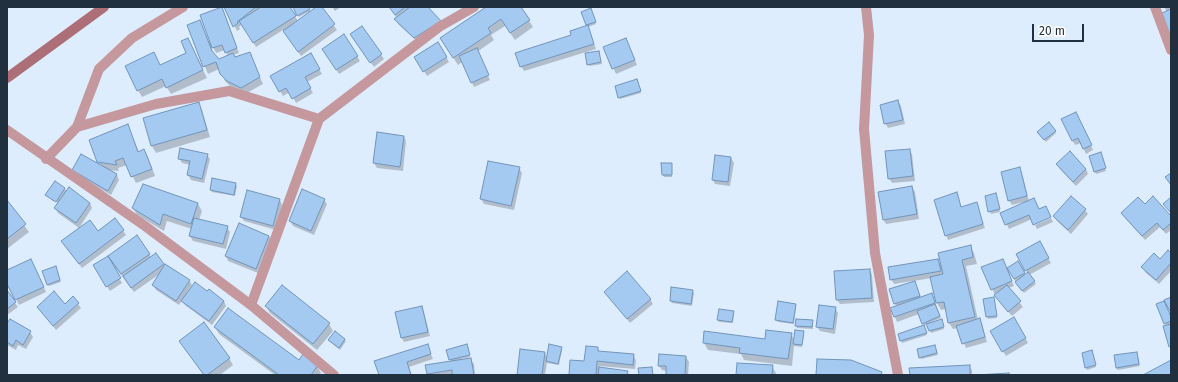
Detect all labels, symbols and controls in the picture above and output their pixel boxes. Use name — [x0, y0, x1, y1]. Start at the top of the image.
scale bar — [1034, 16, 1086, 42]
text: 20 m — [1039, 24, 1065, 38]

